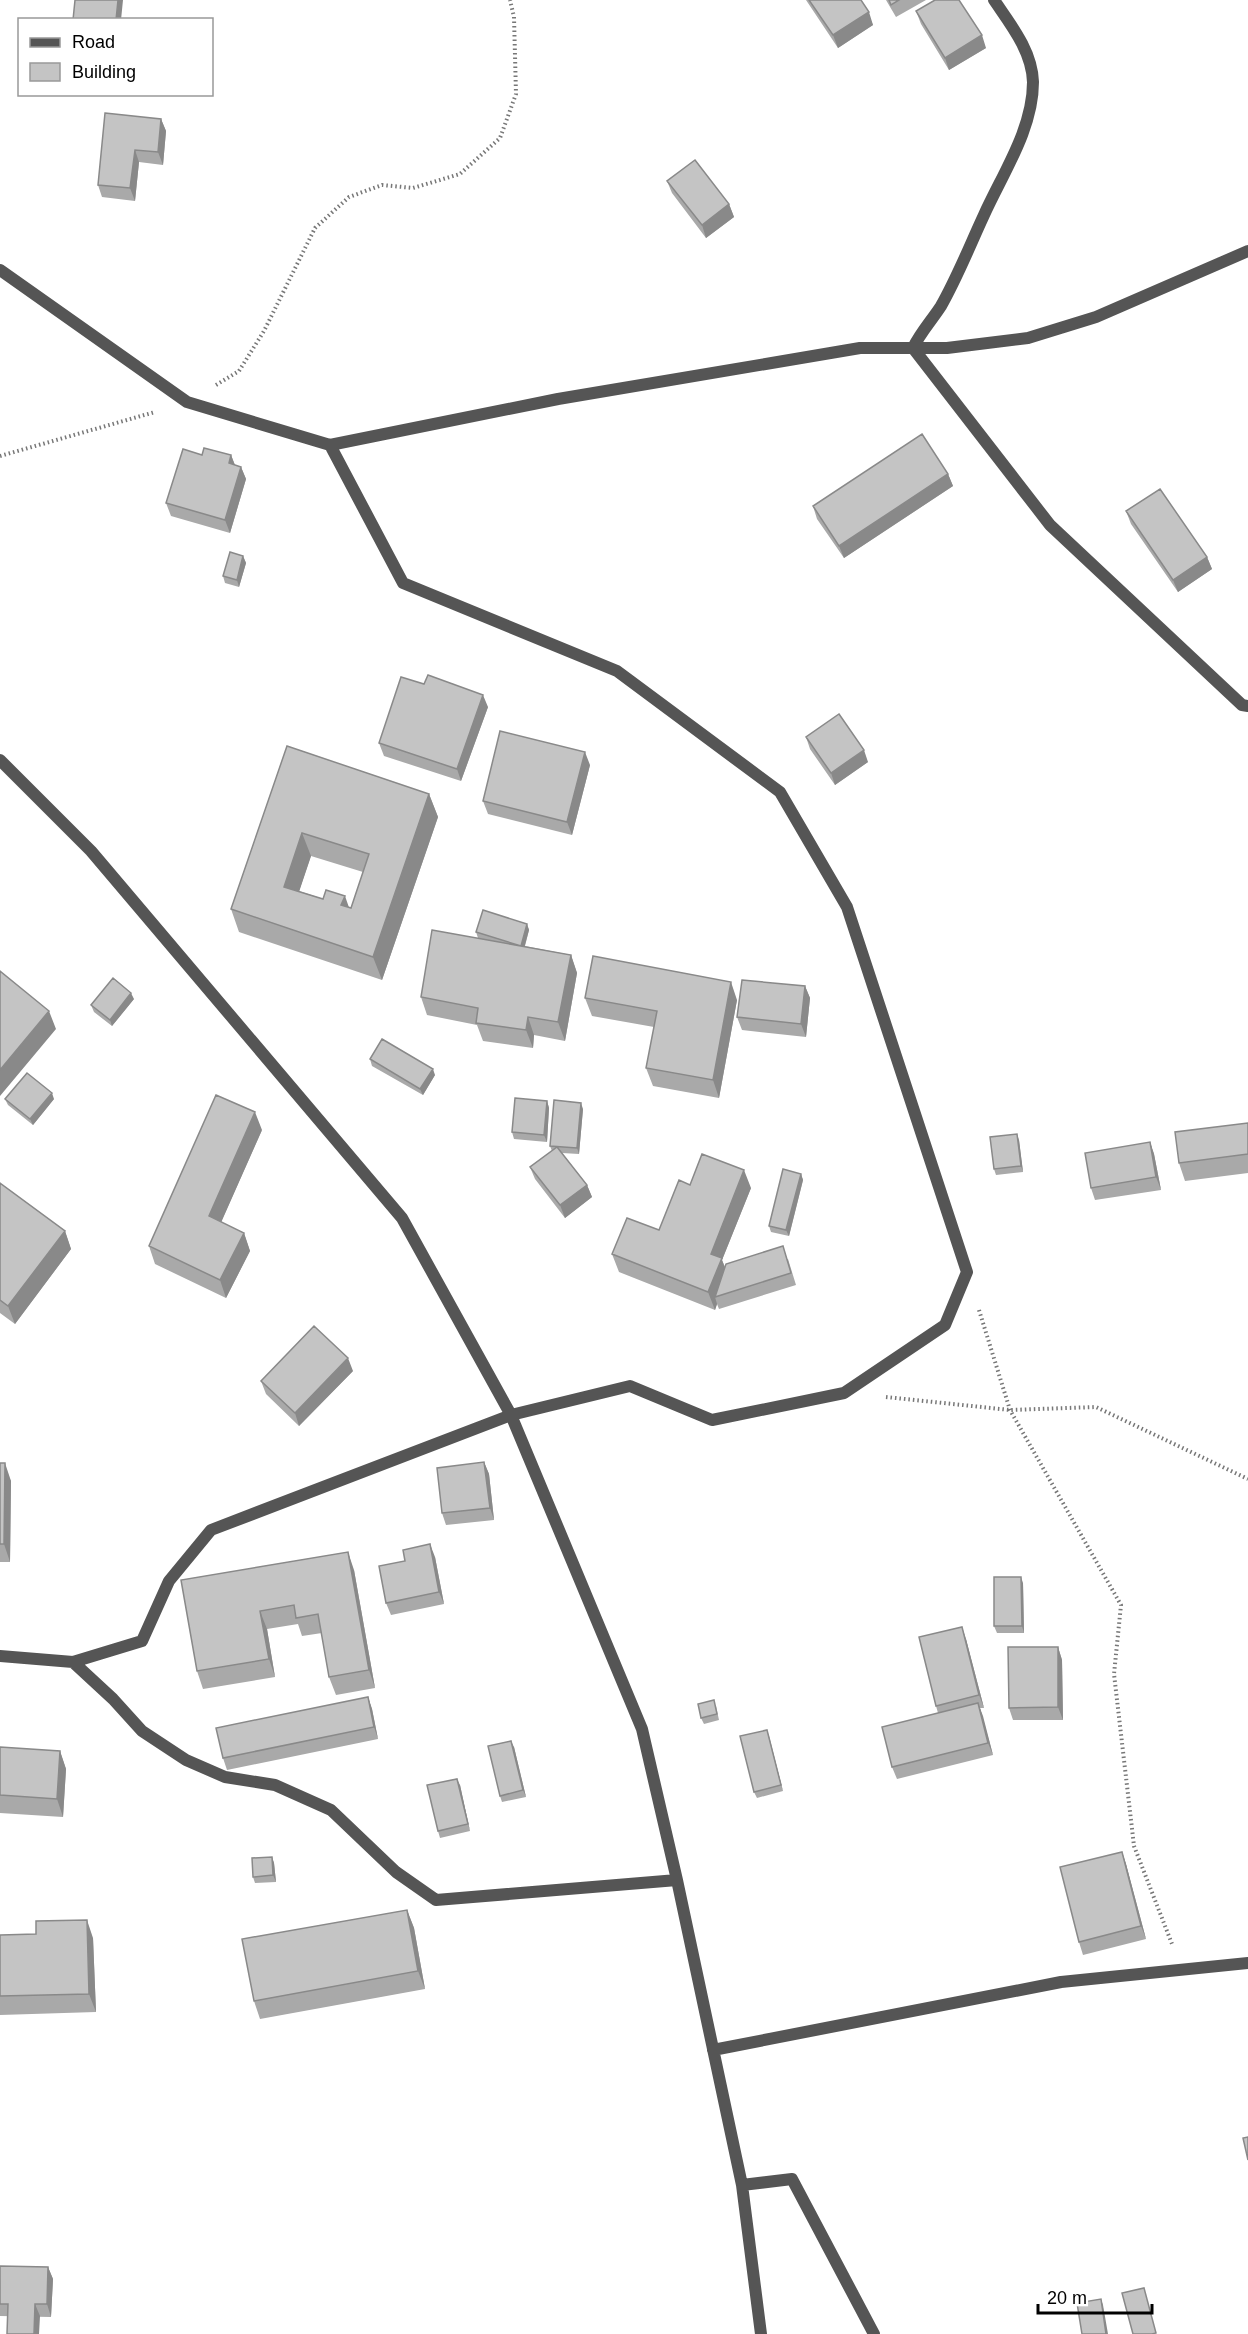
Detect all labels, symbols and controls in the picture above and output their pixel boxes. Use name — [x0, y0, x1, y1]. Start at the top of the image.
legend — [18, 18, 213, 96]
text: Road — [72, 32, 115, 52]
text: Building — [72, 62, 136, 82]
scale bar — [1038, 2277, 1152, 2315]
text: 20 m — [1047, 2288, 1087, 2308]

